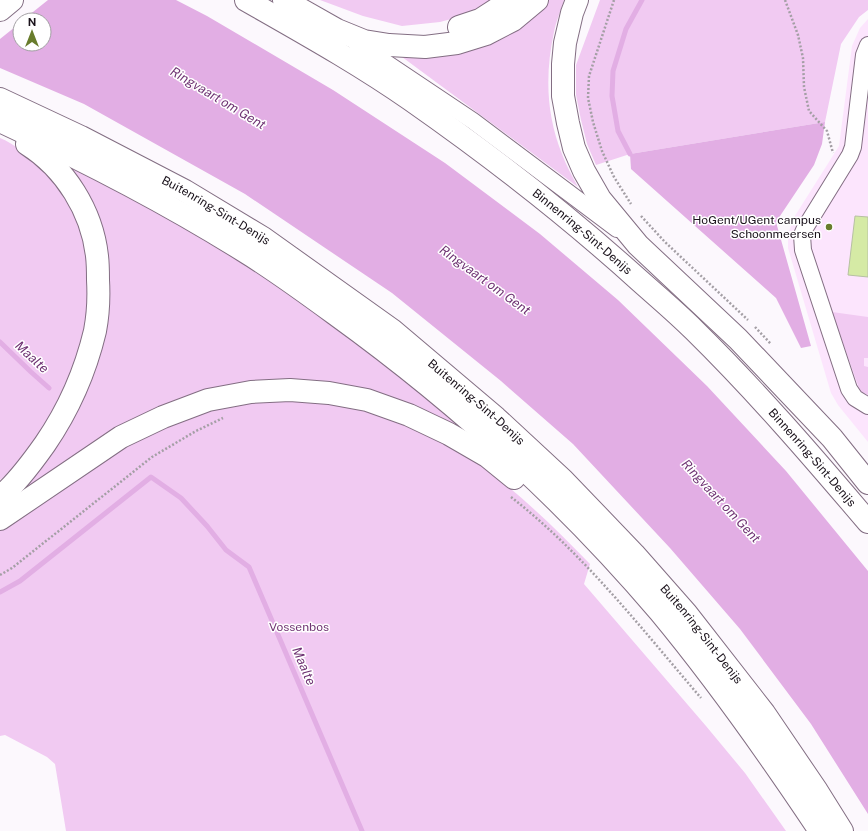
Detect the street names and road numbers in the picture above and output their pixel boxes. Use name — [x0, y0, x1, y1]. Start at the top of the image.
street label: Buitenring-Sint-Denijs — [159, 173, 273, 248]
street label: Binnenring-Sint-Denijs — [530, 186, 635, 277]
street label: Buitenring-Sint-Denijs — [425, 356, 527, 448]
street label: Binnenring-Sint-Denijs — [766, 406, 859, 509]
street label: Buitenring-Sint-Denijs — [657, 582, 746, 687]

